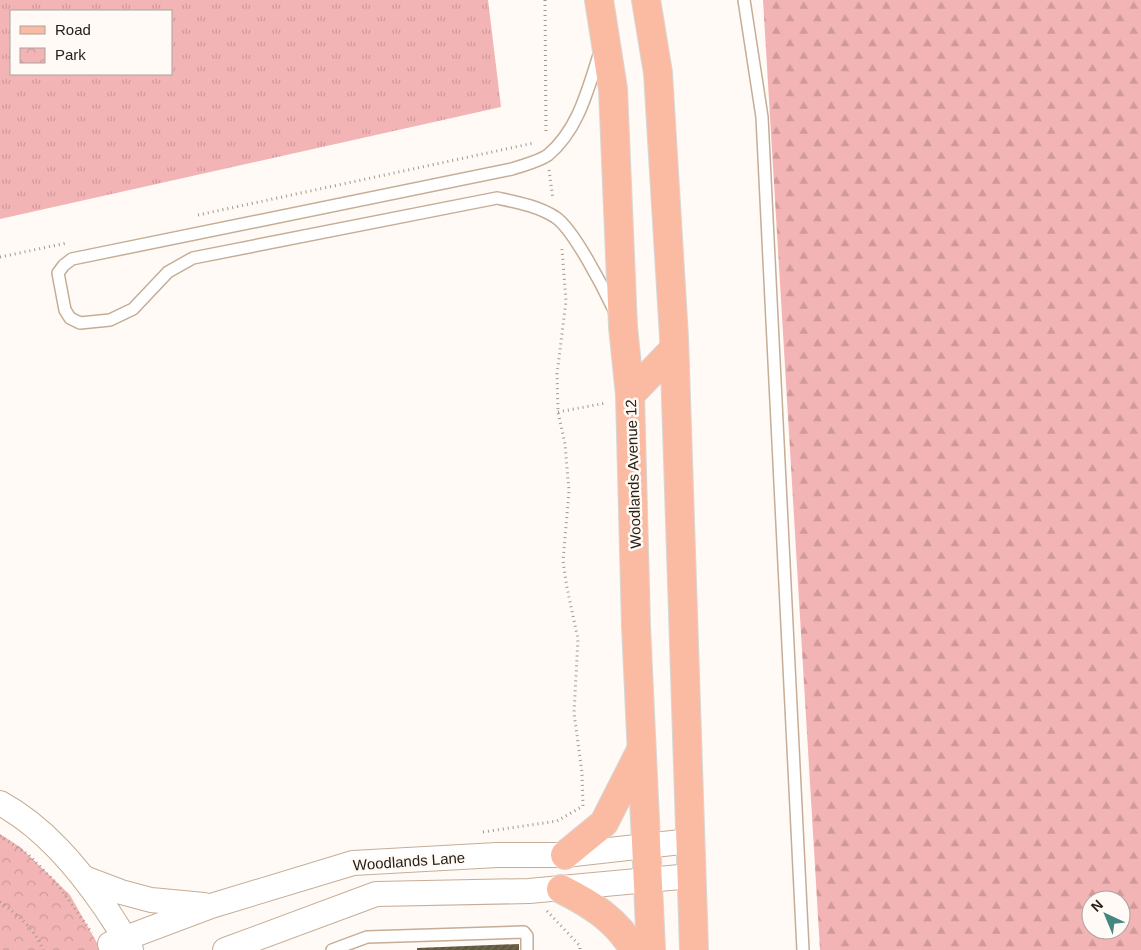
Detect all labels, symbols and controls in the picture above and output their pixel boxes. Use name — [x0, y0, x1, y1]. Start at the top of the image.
legend — [10, 10, 172, 75]
text: Road — [55, 21, 91, 38]
text: Park — [55, 46, 86, 63]
street label: Woodlands Avenue 12 — [622, 399, 644, 549]
street label: Woodlands Lane — [352, 849, 466, 873]
north arrow — [1081, 890, 1131, 940]
text: N — [1088, 896, 1106, 915]

